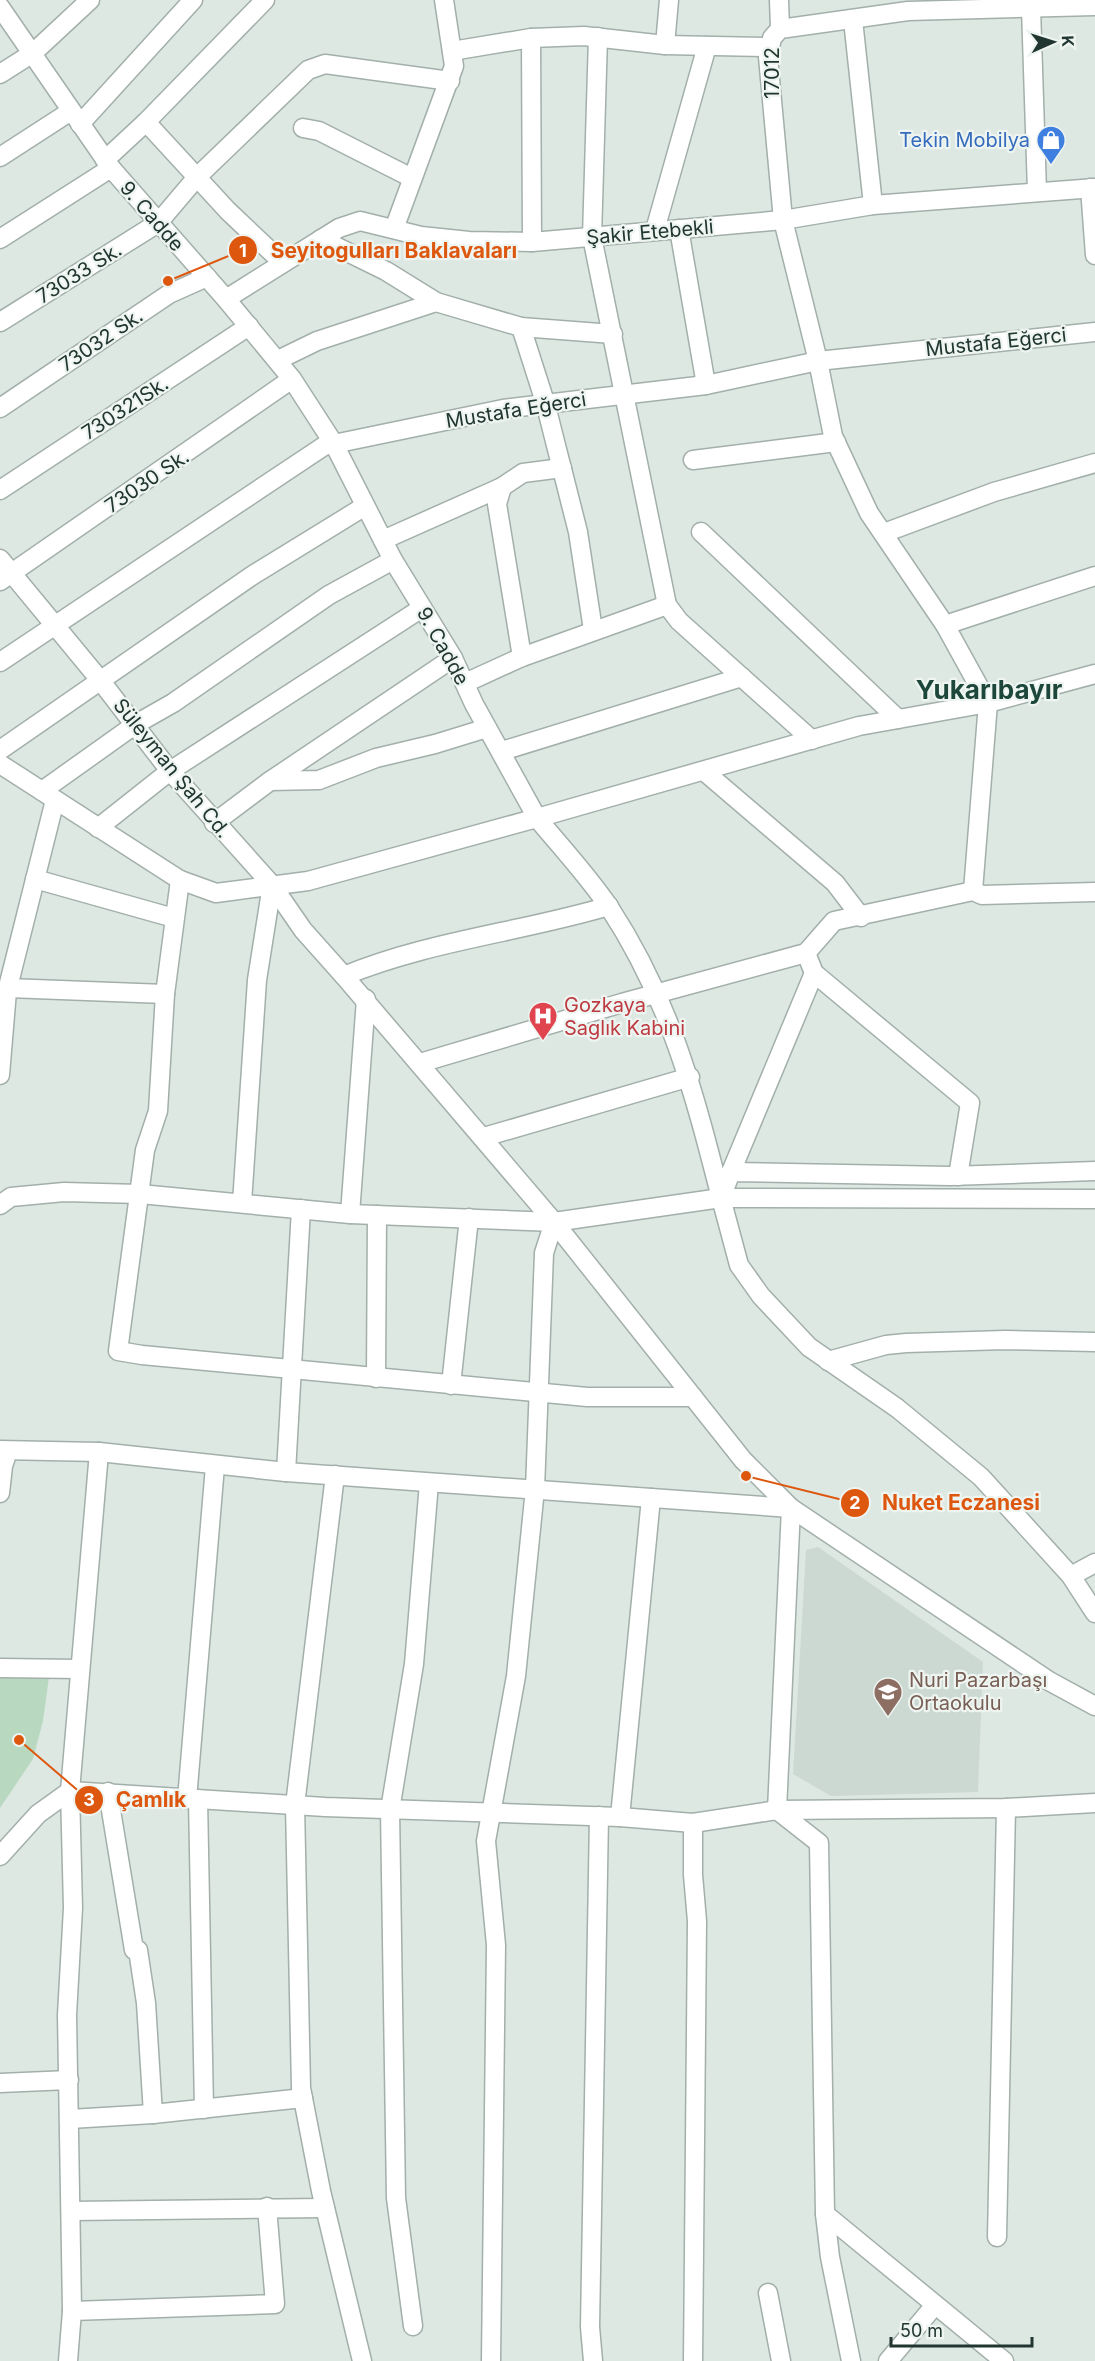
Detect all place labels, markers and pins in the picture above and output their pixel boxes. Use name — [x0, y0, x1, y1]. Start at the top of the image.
shop icon: Tekin Mobilya — [1035, 124, 1067, 166]
place label: Tekin Mobilya — [899, 128, 1030, 152]
callout: Seyitogulları Baklavaları — [228, 231, 529, 270]
place label: Gozkaya Saglık Kabini — [564, 993, 685, 1040]
hospital icon: Gozkaya Saglık Kabini — [527, 1000, 559, 1042]
callout: Nuket Eczanesi — [840, 1483, 1052, 1522]
place label: Nuri Pazarbaşı Ortaokulu — [909, 1668, 1047, 1715]
school or university icon: Nuri Pazarbaşı Ortaokulu — [872, 1676, 904, 1718]
callout: Çamlık — [74, 1780, 198, 1819]

